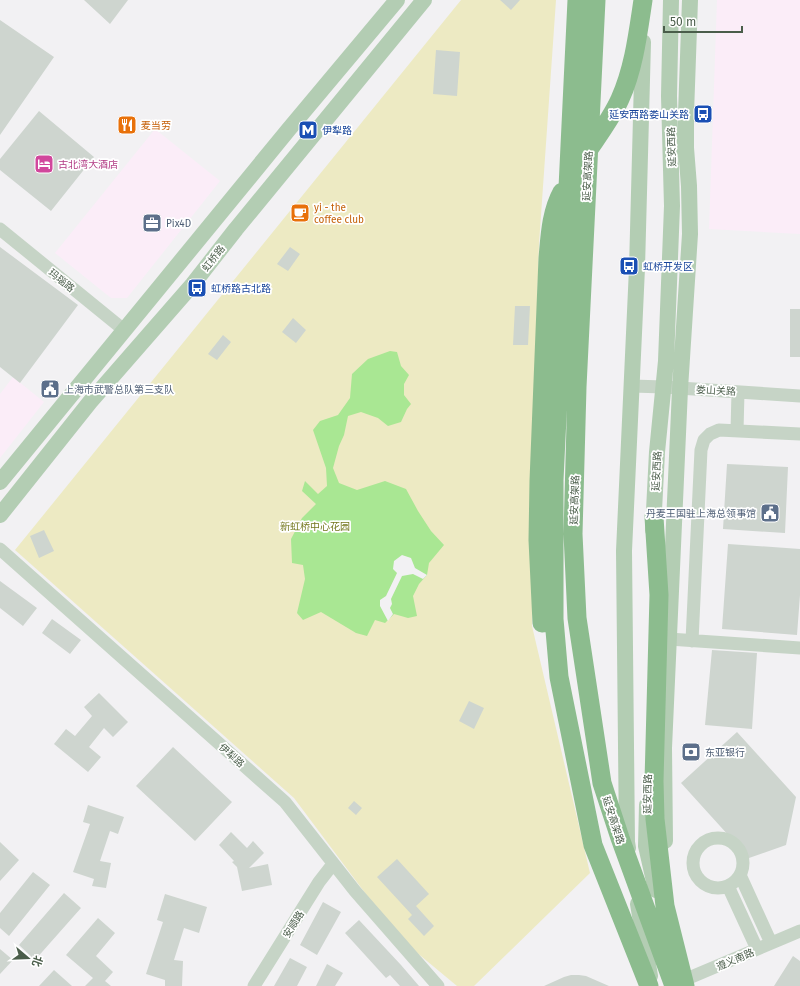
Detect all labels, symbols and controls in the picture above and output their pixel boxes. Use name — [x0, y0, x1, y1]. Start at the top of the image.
scale bar — [664, 8, 742, 34]
text: 50 m — [670, 15, 696, 29]
bus stop icon: 延安西路娄山关路 — [692, 103, 714, 125]
place label: 延安西路娄山关路 — [609, 109, 689, 121]
restaurant icon: 麦当劳 — [116, 114, 138, 136]
metro station icon: 伊犁路 — [297, 119, 319, 141]
place label: 麦当劳 — [141, 120, 171, 132]
place label: 伊犁路 — [322, 125, 352, 137]
street label: 延安西路 — [665, 127, 679, 167]
street label: 延安高架路 — [581, 151, 595, 201]
hotel icon: 古北湾大酒店 — [33, 153, 55, 175]
place label: 古北湾大酒店 — [58, 159, 118, 171]
cafe icon: yi - the coffee club — [289, 202, 311, 224]
place label: yi - the coffee club — [314, 202, 364, 226]
office icon: Pix4D — [141, 212, 163, 234]
place label: Pix4D — [166, 218, 191, 230]
street label: 虹桥路 — [200, 243, 228, 274]
bus stop icon: 虹桥开发区 — [618, 255, 640, 277]
place label: 虹桥开发区 — [643, 261, 693, 273]
street label: 玛瑙路 — [46, 267, 77, 295]
bus stop icon: 虹桥路古北路 — [186, 277, 208, 299]
place label: 虹桥路古北路 — [211, 283, 271, 295]
public building icon: 上海市武警总队第三支队 — [39, 378, 61, 400]
place label: 上海市武警总队第三支队 — [64, 384, 174, 396]
street label: 娄山关路 — [696, 384, 736, 398]
street label: 延安西路 — [650, 451, 664, 491]
street label: 延安高架路 — [568, 475, 582, 525]
public building icon: 丹麦王国驻上海总领事馆 — [759, 502, 781, 524]
place label: 丹麦王国驻上海总领事馆 — [646, 508, 756, 520]
park label: 新虹桥中心花园 — [280, 521, 350, 533]
street label: 伊犁路 — [216, 741, 246, 770]
bank icon: 东亚银行 — [680, 741, 702, 763]
place label: 东亚银行 — [705, 747, 745, 759]
street label: 延安西路 — [642, 774, 654, 814]
street label: 延安高架路 — [600, 795, 626, 846]
street label: 安顺路 — [281, 909, 307, 940]
north arrow — [8, 938, 48, 978]
street label: 遵义南路 — [715, 947, 756, 973]
text: 北 — [29, 954, 45, 968]

